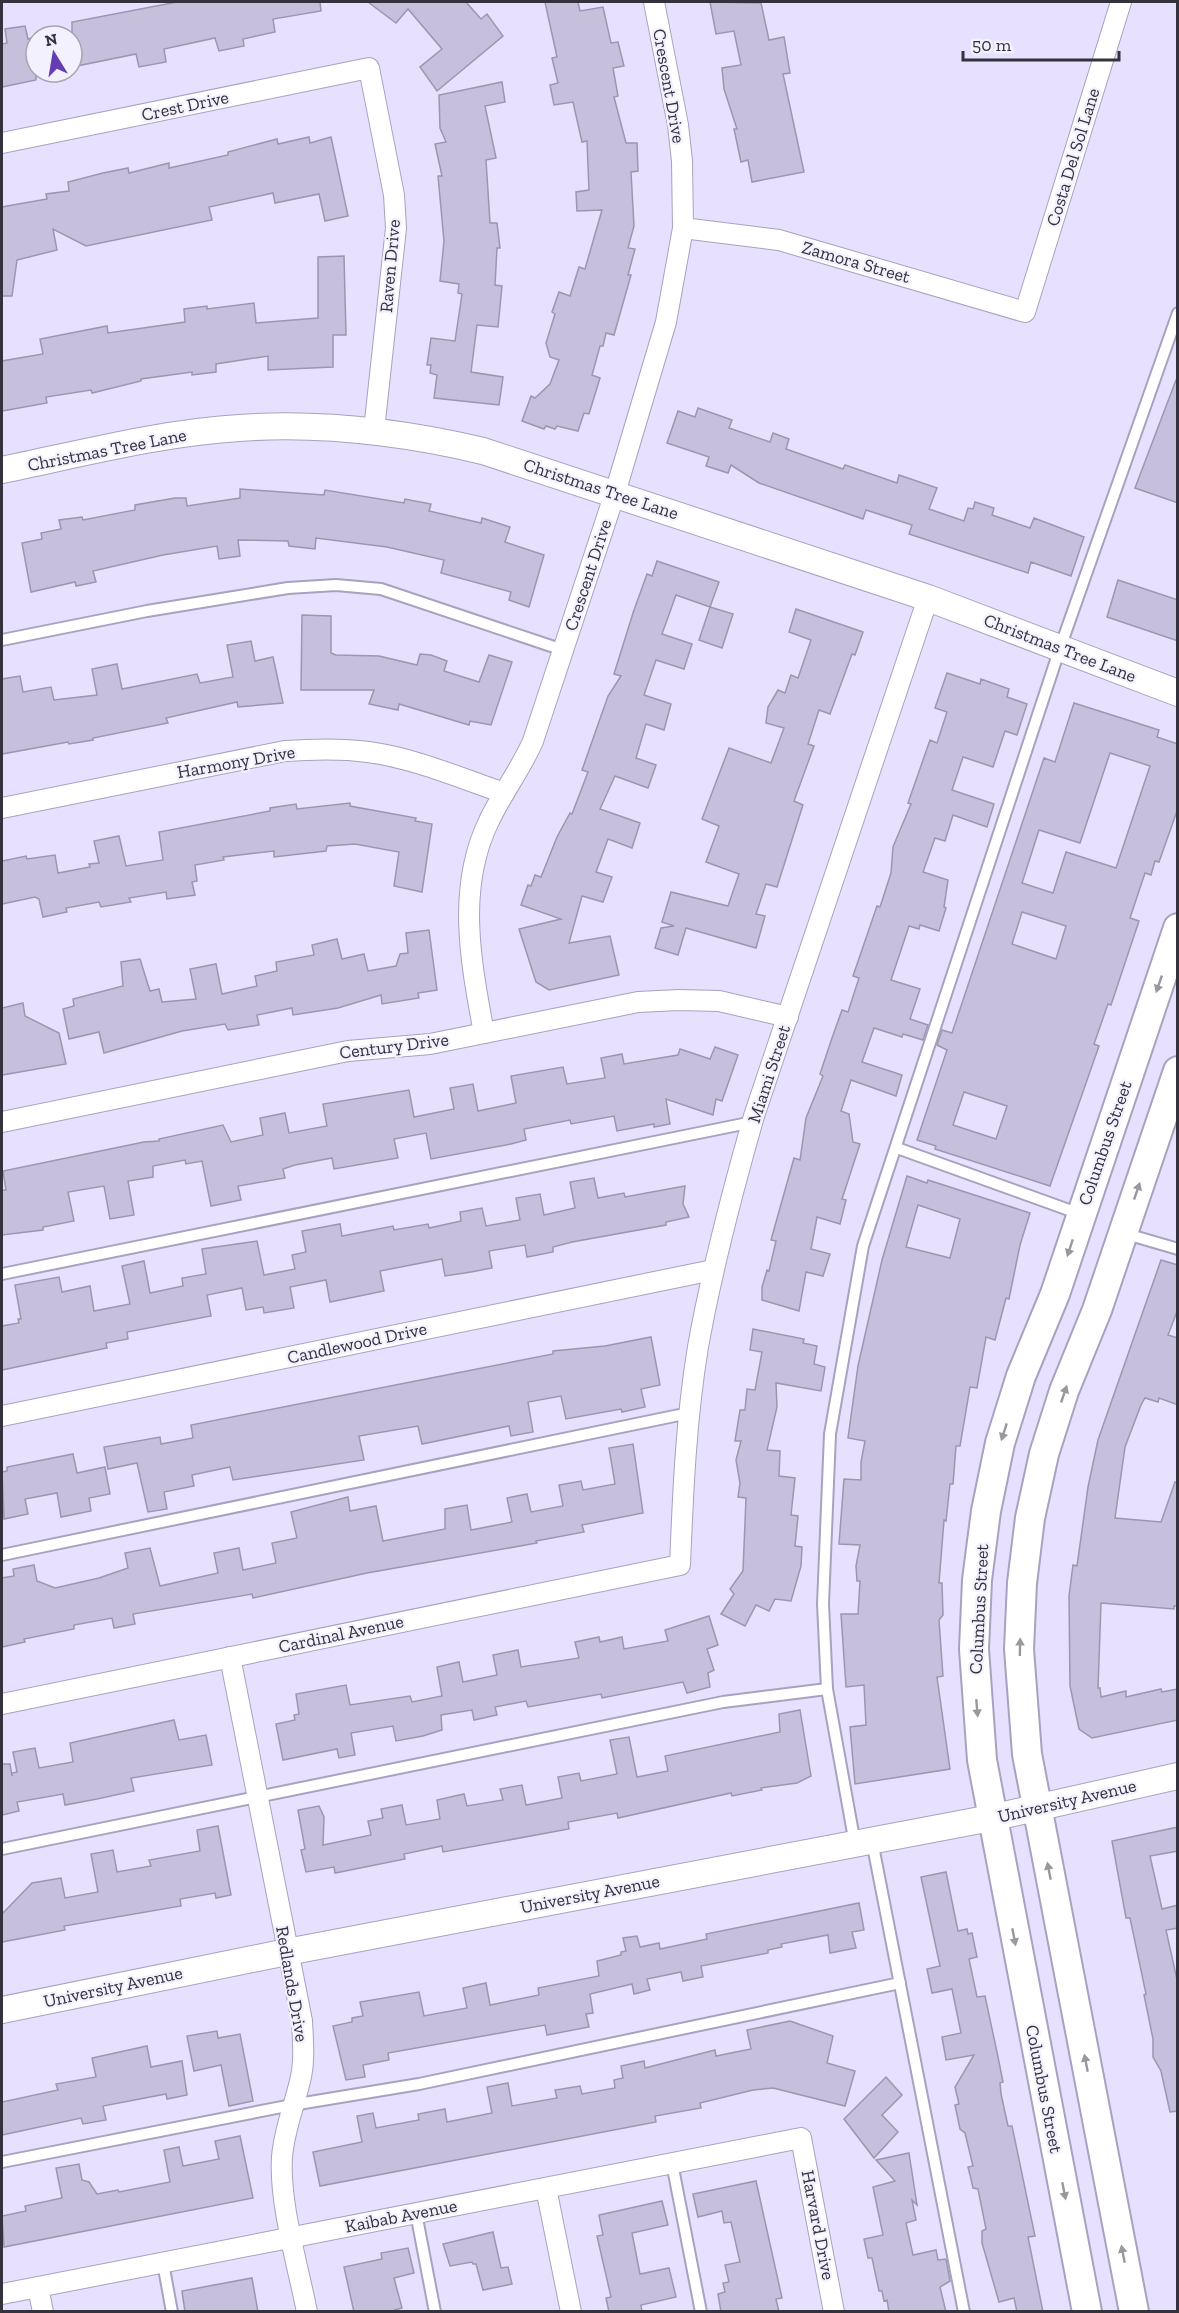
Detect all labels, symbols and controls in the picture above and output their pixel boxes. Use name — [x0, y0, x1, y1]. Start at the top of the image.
north arrow — [24, 24, 84, 84]
scale bar — [963, 24, 1119, 62]
street label: Crescent Drive — [648, 27, 690, 145]
text: N — [43, 29, 59, 50]
text: 50 m — [972, 34, 1012, 56]
street label: Costa Del Sol Lane — [1042, 85, 1104, 229]
street label: Crest Drive — [139, 86, 231, 126]
street label: Raven Drive — [375, 218, 405, 314]
street label: Zamora Street — [799, 236, 913, 288]
street label: Christmas Tree Lane — [26, 424, 188, 476]
street label: Christmas Tree Lane — [521, 454, 681, 524]
street label: Crescent Drive — [560, 517, 616, 633]
street label: Christmas Tree Lane — [981, 609, 1139, 687]
street label: Harmony Drive — [175, 741, 297, 783]
one-way arrow — [1153, 975, 1163, 993]
street label: Miami Street — [743, 1022, 795, 1126]
street label: Century Drive — [338, 1028, 450, 1064]
street label: Columbus Street — [1073, 1077, 1137, 1208]
one-way arrow — [1133, 1182, 1142, 1200]
one-way arrow — [1064, 1239, 1074, 1257]
street label: Candlewood Drive — [285, 1317, 429, 1369]
one-way arrow — [1059, 1385, 1069, 1403]
one-way arrow — [999, 1423, 1008, 1441]
street label: Columbus Street — [965, 1543, 993, 1675]
street label: Cardinal Avenue — [277, 1610, 405, 1658]
one-way arrow — [1015, 1637, 1025, 1656]
one-way arrow — [972, 1698, 981, 1717]
street label: University Avenue — [996, 1774, 1138, 1828]
one-way arrow — [1044, 1862, 1053, 1881]
street label: University Avenue — [518, 1870, 662, 1918]
street label: Redlands Drive — [271, 1924, 313, 2044]
one-way arrow — [1010, 1928, 1019, 1947]
street label: University Avenue — [42, 1962, 184, 2012]
street label: Columbus Street — [1021, 2023, 1067, 2155]
one-way arrow — [1081, 2053, 1090, 2072]
street label: Harvard Drive — [797, 2168, 839, 2282]
one-way arrow — [1060, 2181, 1069, 2200]
street label: Kaibab Avenue — [343, 2194, 459, 2238]
one-way arrow — [1118, 2244, 1127, 2263]

